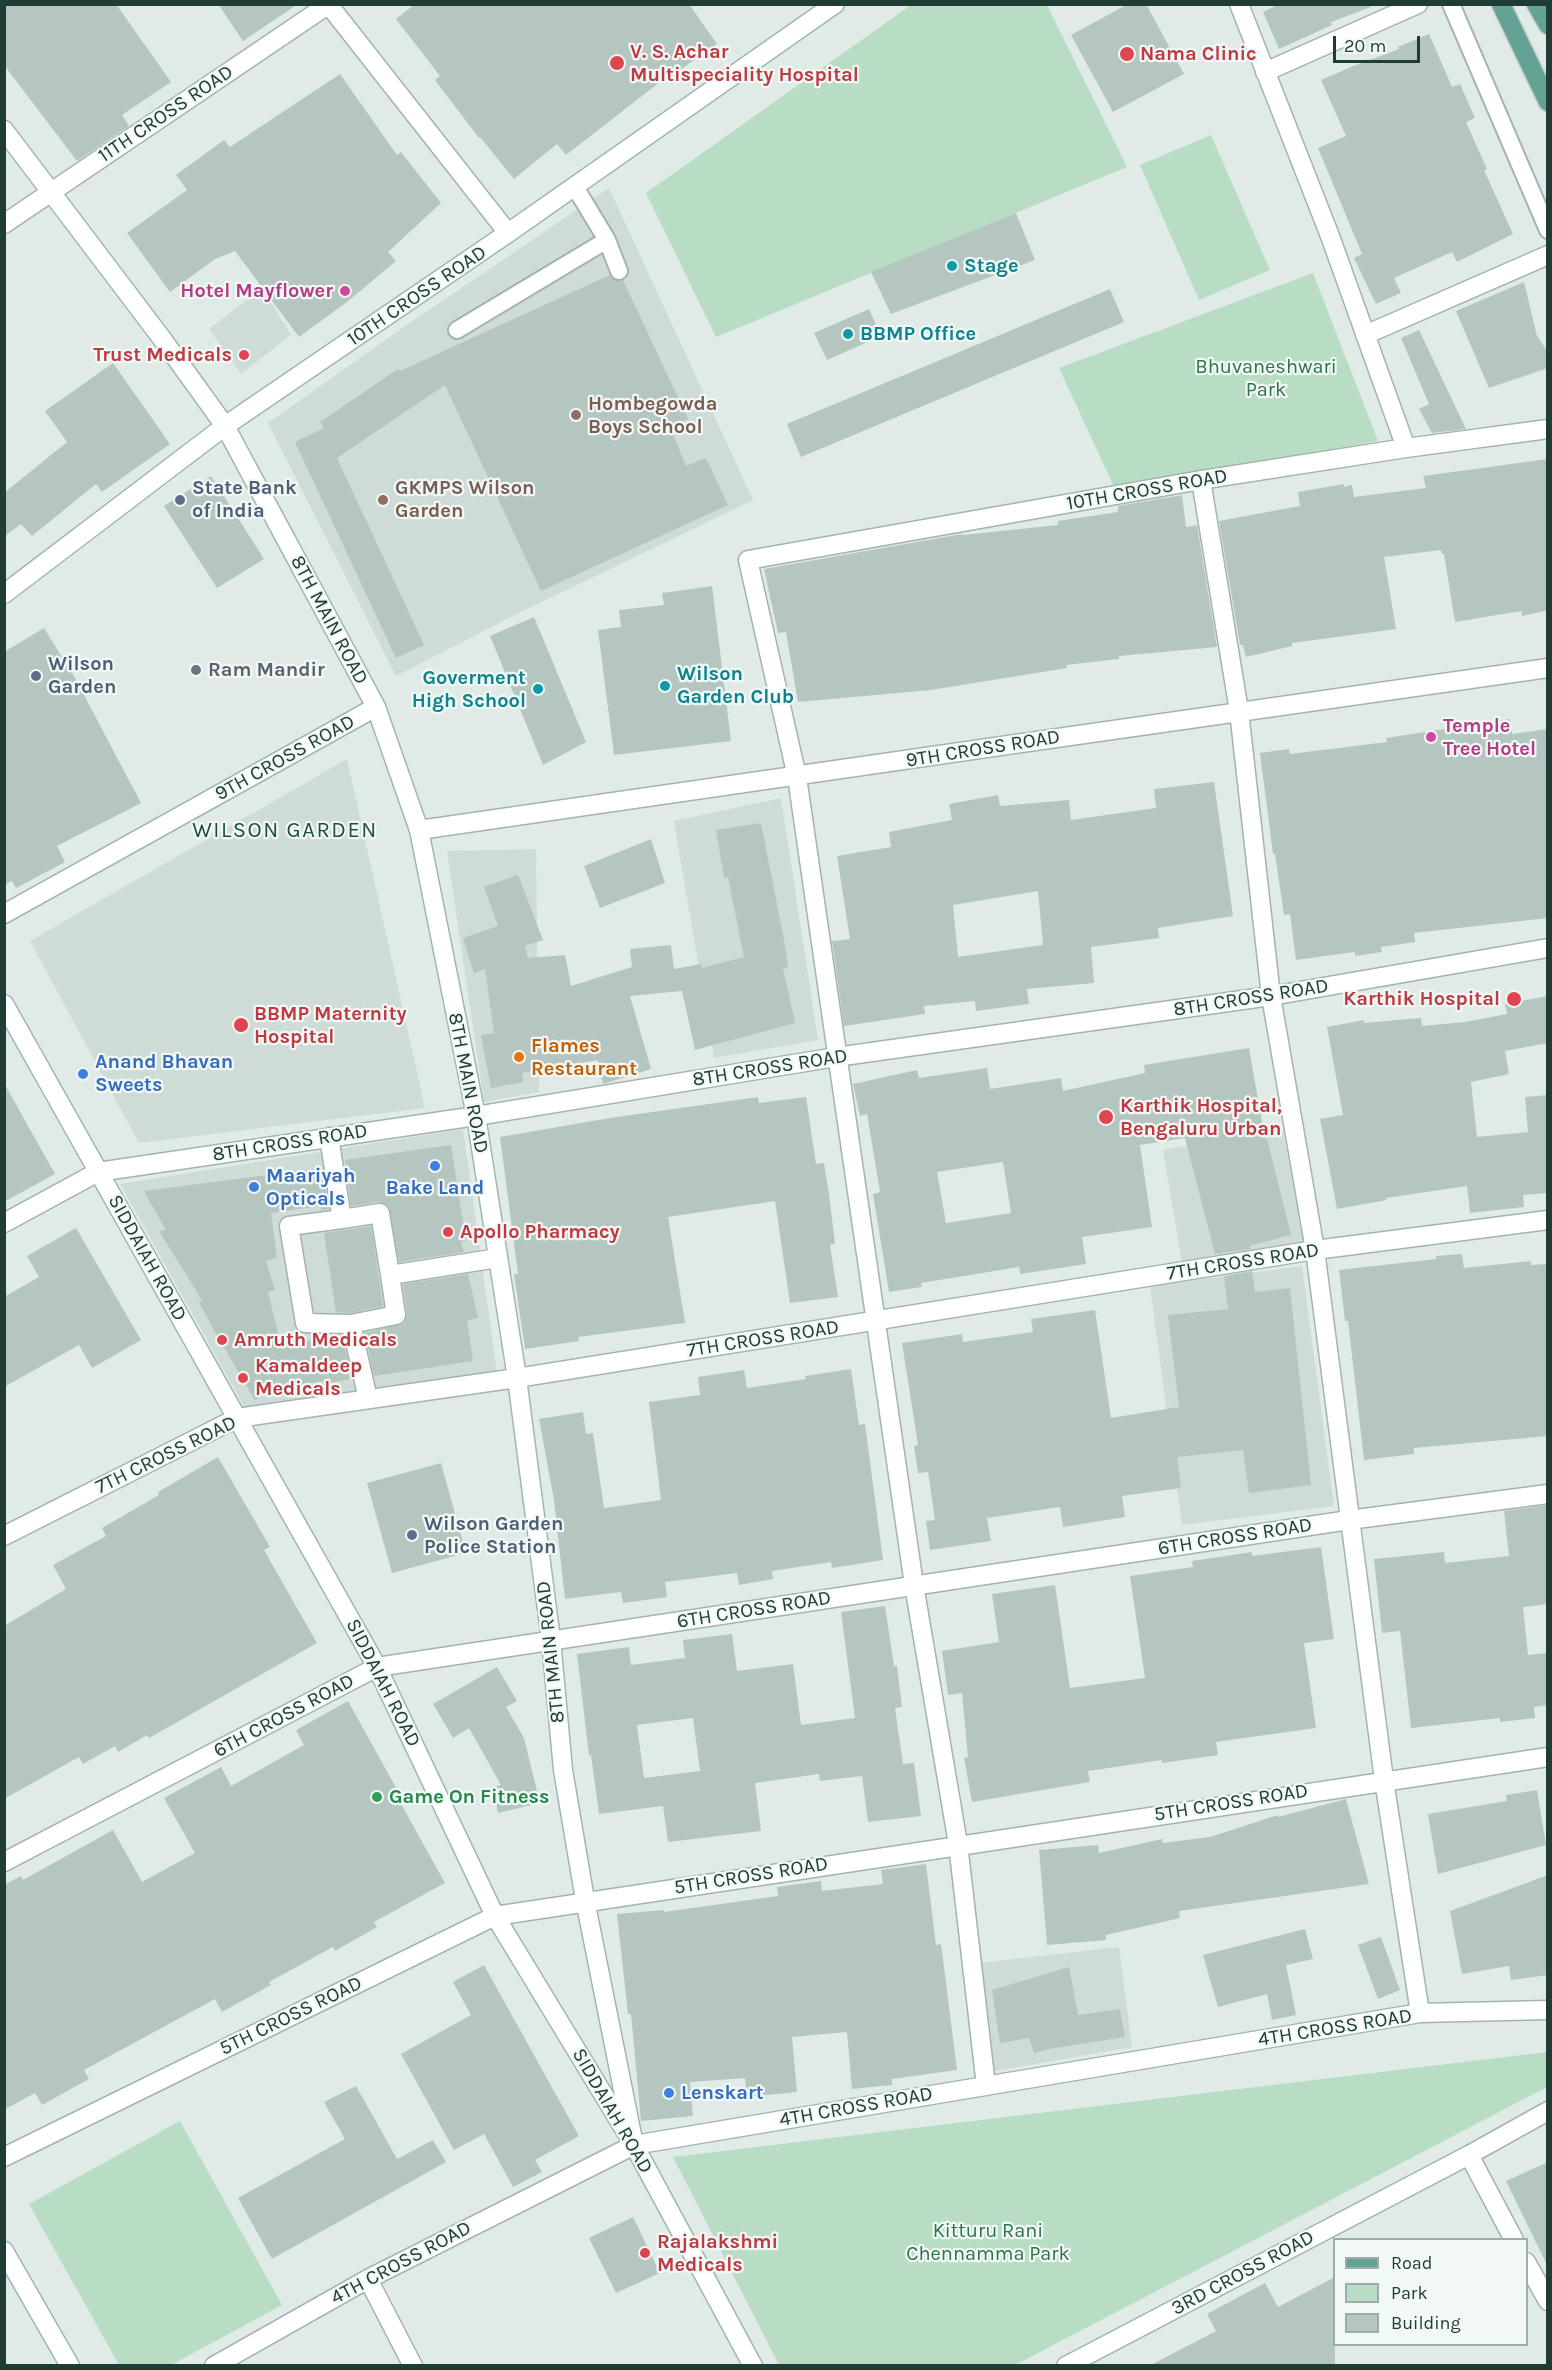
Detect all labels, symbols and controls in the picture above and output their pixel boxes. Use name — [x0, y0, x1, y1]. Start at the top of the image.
scale bar — [1336, 24, 1423, 62]
text: 20 m — [1344, 35, 1386, 57]
place label: V. S. Achar Multispeciality Hospital — [630, 40, 859, 87]
place label: Nama Clinic — [1140, 42, 1257, 66]
marker: Nama Clinic — [1118, 45, 1136, 63]
marker: V. S. Achar Multispeciality Hospital — [608, 54, 626, 72]
street label: 11TH CROSS ROAD — [94, 60, 238, 168]
street label: 10TH CROSS ROAD — [343, 241, 491, 351]
place label: Stage — [964, 254, 1019, 278]
marker: Stage — [945, 259, 959, 273]
place label: Hotel Mayflower — [180, 279, 333, 303]
marker: Hotel Mayflower — [338, 284, 352, 298]
place label: BBMP Office — [860, 322, 976, 346]
marker: BBMP Office — [841, 327, 855, 341]
place label: Trust Medicals — [93, 343, 232, 367]
marker: Trust Medicals — [237, 348, 251, 362]
park label: Bhuvaneshwari Park — [1195, 355, 1337, 402]
place label: Hombegowda Boys School — [588, 392, 717, 439]
marker: Hombegowda Boys School — [569, 408, 583, 422]
street label: 10TH CROSS ROAD — [1065, 464, 1229, 516]
place label: State Bank of India — [192, 476, 297, 523]
place label: GKMPS Wilson Garden — [395, 476, 534, 523]
marker: State Bank of India — [173, 493, 187, 507]
marker: GKMPS Wilson Garden — [376, 493, 390, 507]
street label: 8TH MAIN ROAD — [285, 551, 373, 689]
place label: Wilson Garden — [48, 652, 116, 699]
place label: Ram Mandir — [208, 658, 325, 682]
place label: Wilson Garden Club — [677, 662, 794, 709]
marker: Ram Mandir — [189, 663, 203, 677]
place label: Goverment High School — [412, 666, 526, 713]
marker: Wilson Garden — [29, 669, 43, 683]
marker: Wilson Garden Club — [658, 679, 672, 693]
marker: Goverment High School — [531, 682, 545, 696]
street label: 9TH CROSS ROAD — [211, 710, 359, 806]
place label: Temple Tree Hotel — [1443, 714, 1536, 761]
street label: 9TH CROSS ROAD — [904, 725, 1062, 773]
marker: Temple Tree Hotel — [1424, 730, 1438, 744]
district label: WILSON GARDEN — [192, 818, 378, 844]
street label: 8TH CROSS ROAD — [1172, 974, 1330, 1022]
place label: Karthik Hospital — [1343, 987, 1500, 1011]
marker: Karthik Hospital — [1505, 990, 1523, 1008]
place label: BBMP Maternity Hospital — [254, 1002, 407, 1049]
street label: 8TH MAIN ROAD — [443, 1011, 493, 1155]
marker: BBMP Maternity Hospital — [232, 1016, 250, 1034]
place label: Flames Restaurant — [531, 1034, 637, 1081]
street label: 8TH CROSS ROAD — [691, 1044, 849, 1092]
place label: Anand Bhavan Sweets — [95, 1050, 233, 1097]
marker: Flames Restaurant — [512, 1050, 526, 1064]
marker: Anand Bhavan Sweets — [76, 1067, 90, 1081]
place label: Karthik Hospital, Bengaluru Urban — [1120, 1094, 1282, 1141]
marker: Karthik Hospital, Bengaluru Urban — [1097, 1108, 1115, 1126]
street label: 8TH CROSS ROAD — [211, 1119, 369, 1167]
marker: Bake Land — [428, 1159, 442, 1173]
place label: Maariyah Opticals — [266, 1164, 356, 1211]
place label: Bake Land — [386, 1176, 484, 1200]
marker: Maariyah Opticals — [247, 1180, 261, 1194]
street label: SIDDAIAH ROAD — [102, 1191, 192, 1325]
place label: Apollo Pharmacy — [460, 1220, 620, 1244]
marker: Apollo Pharmacy — [441, 1225, 455, 1239]
street label: 7TH CROSS ROAD — [1165, 1238, 1321, 1286]
street label: 7TH CROSS ROAD — [685, 1315, 841, 1363]
place label: Amruth Medicals — [234, 1328, 397, 1352]
marker: Amruth Medicals — [215, 1333, 229, 1347]
place label: Kamaldeep Medicals — [255, 1354, 362, 1401]
marker: Kamaldeep Medicals — [236, 1371, 250, 1385]
street label: 7TH CROSS ROAD — [92, 1411, 240, 1499]
place label: Wilson Garden Police Station — [424, 1512, 563, 1559]
street label: 6TH CROSS ROAD — [1156, 1513, 1314, 1561]
marker: Wilson Garden Police Station — [405, 1528, 419, 1542]
street label: 8TH MAIN ROAD — [532, 1580, 570, 1724]
street label: 6TH CROSS ROAD — [675, 1586, 833, 1634]
street label: SIDDAIAH ROAD — [340, 1615, 426, 1751]
street label: 6TH CROSS ROAD — [210, 1669, 358, 1763]
street label: 5TH CROSS ROAD — [1152, 1779, 1310, 1827]
place label: Game On Fitness — [389, 1785, 550, 1809]
marker: Game On Fitness — [370, 1790, 384, 1804]
street label: 5TH CROSS ROAD — [672, 1852, 830, 1900]
street label: 5TH CROSS ROAD — [216, 1971, 366, 2061]
street label: 4TH CROSS ROAD — [1256, 2004, 1414, 2052]
street label: SIDDAIAH ROAD — [566, 2044, 658, 2178]
place label: Lenskart — [681, 2081, 764, 2105]
street label: 4TH CROSS ROAD — [777, 2082, 935, 2132]
marker: Lenskart — [662, 2086, 676, 2100]
street label: 4TH CROSS ROAD — [327, 2216, 475, 2310]
park label: Kitturu Rani Chennamma Park — [906, 2219, 1070, 2266]
street label: 3RD CROSS ROAD — [1168, 2225, 1318, 2321]
place label: Rajalakshmi Medicals — [657, 2230, 778, 2277]
legend — [1333, 2238, 1528, 2346]
marker: Rajalakshmi Medicals — [638, 2246, 652, 2260]
text: Road — [1391, 2252, 1432, 2274]
text: Park — [1391, 2282, 1428, 2304]
text: Building — [1391, 2312, 1461, 2334]

